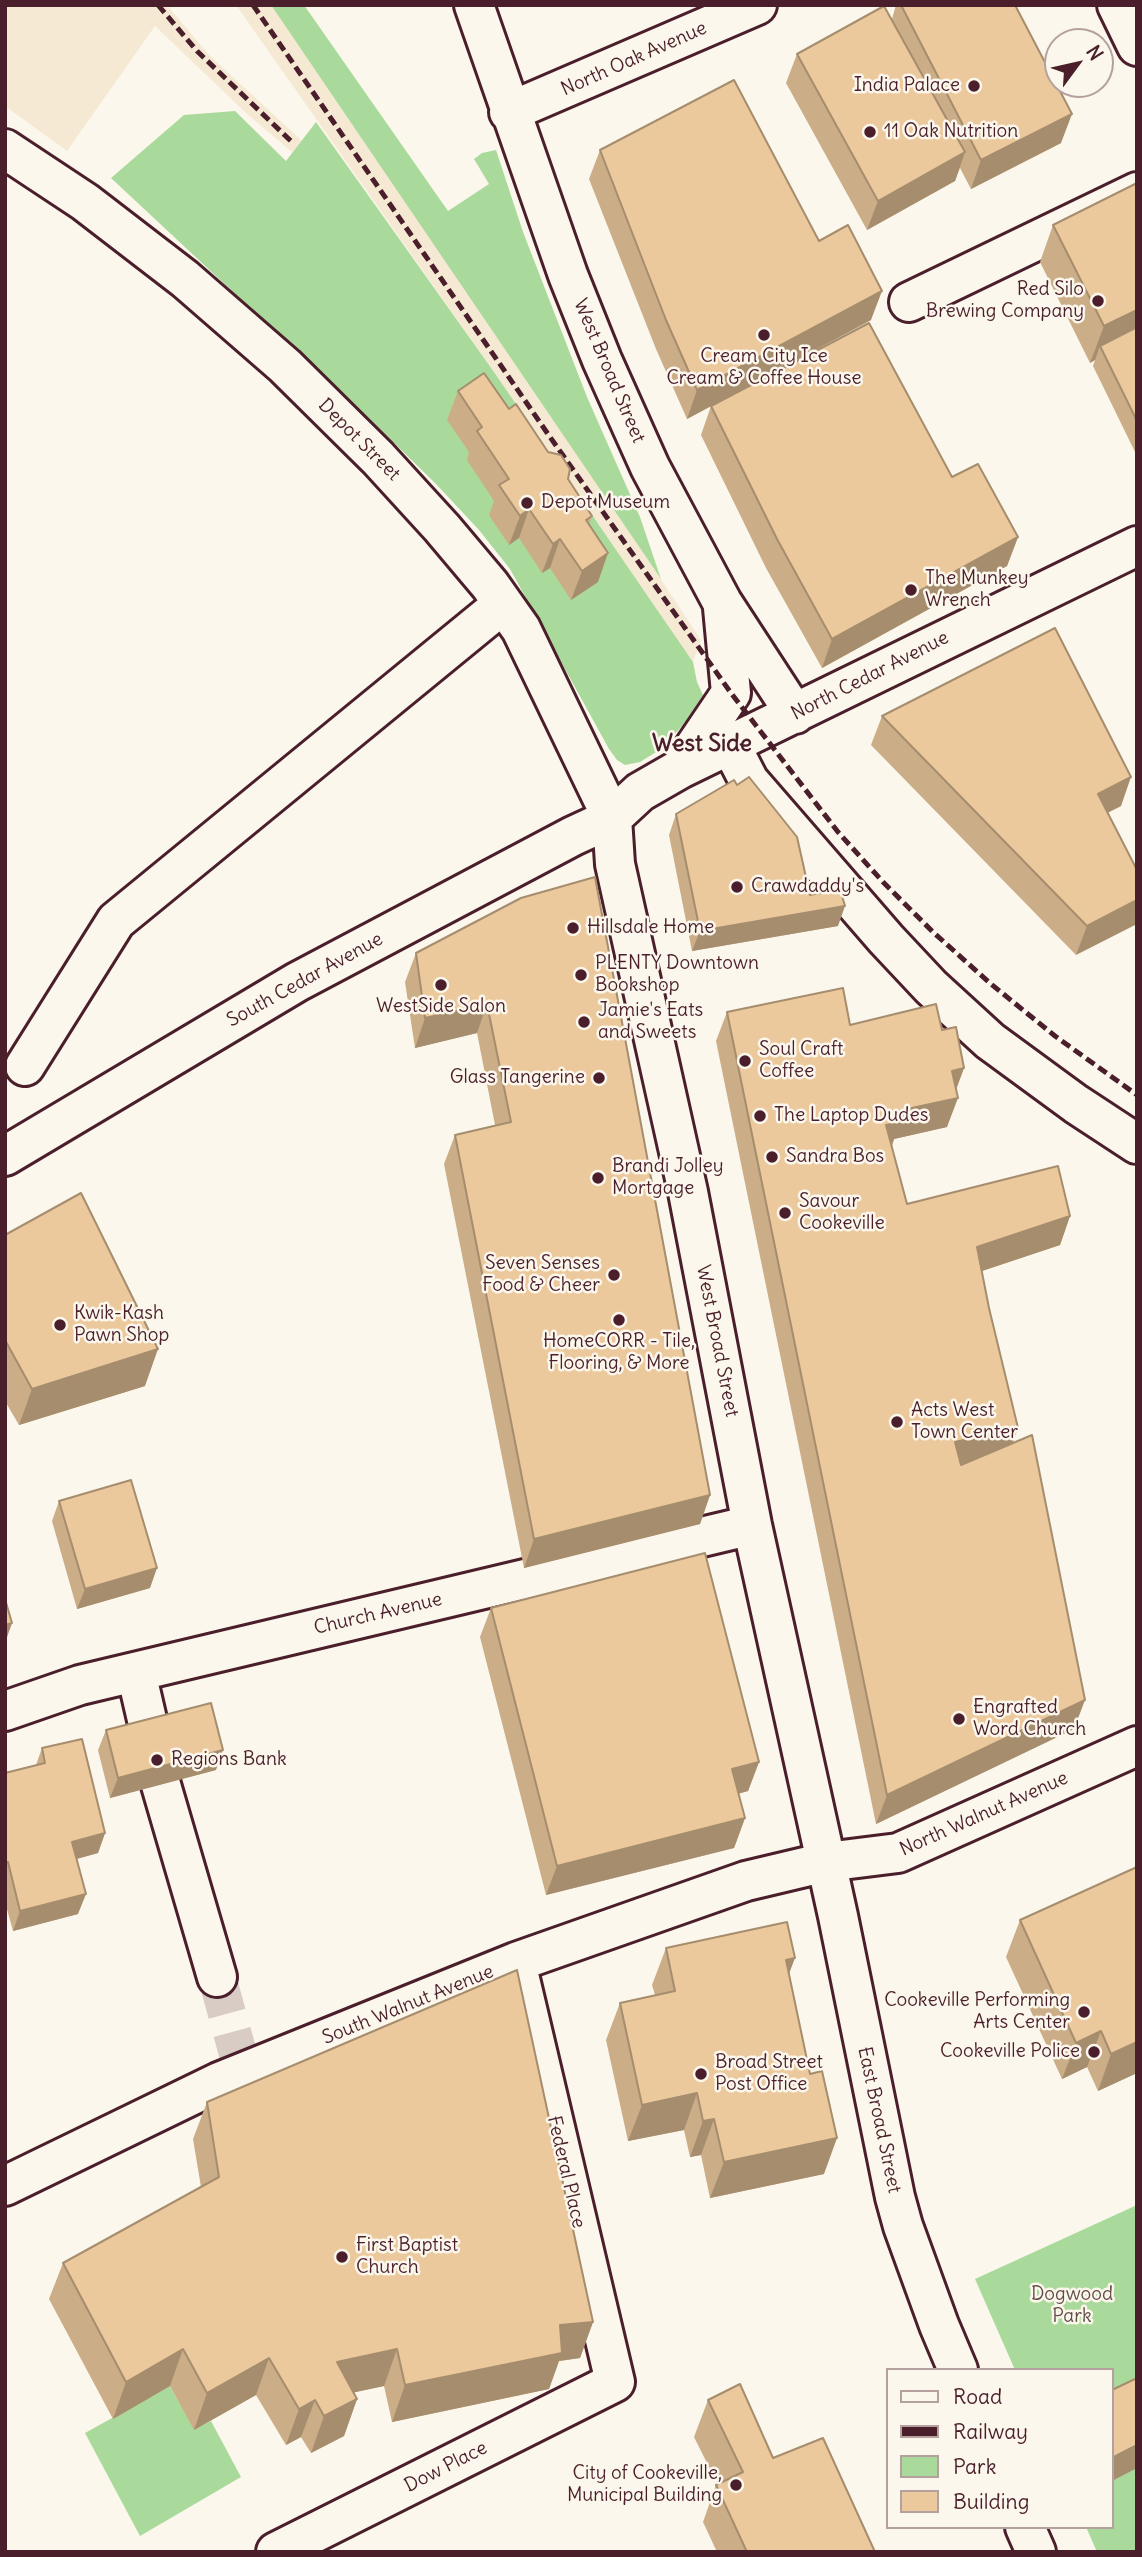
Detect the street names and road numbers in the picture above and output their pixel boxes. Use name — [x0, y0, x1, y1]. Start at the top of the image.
street label: North Oak Avenue — [558, 17, 710, 101]
street label: West Broad Street — [568, 296, 650, 446]
street label: Depot Street — [313, 394, 405, 486]
street label: North Cedar Avenue — [788, 626, 952, 726]
street label: South Cedar Avenue — [223, 928, 387, 1032]
street label: West Broad Street — [691, 1263, 743, 1419]
street label: Church Avenue — [312, 1588, 444, 1640]
street label: North Walnut Avenue — [896, 1767, 1072, 1861]
street label: South Walnut Avenue — [319, 1960, 497, 2050]
street label: East Broad Street — [852, 2045, 906, 2195]
street label: Federal Place — [542, 2114, 590, 2230]
street label: Dow Place — [401, 2437, 491, 2497]

